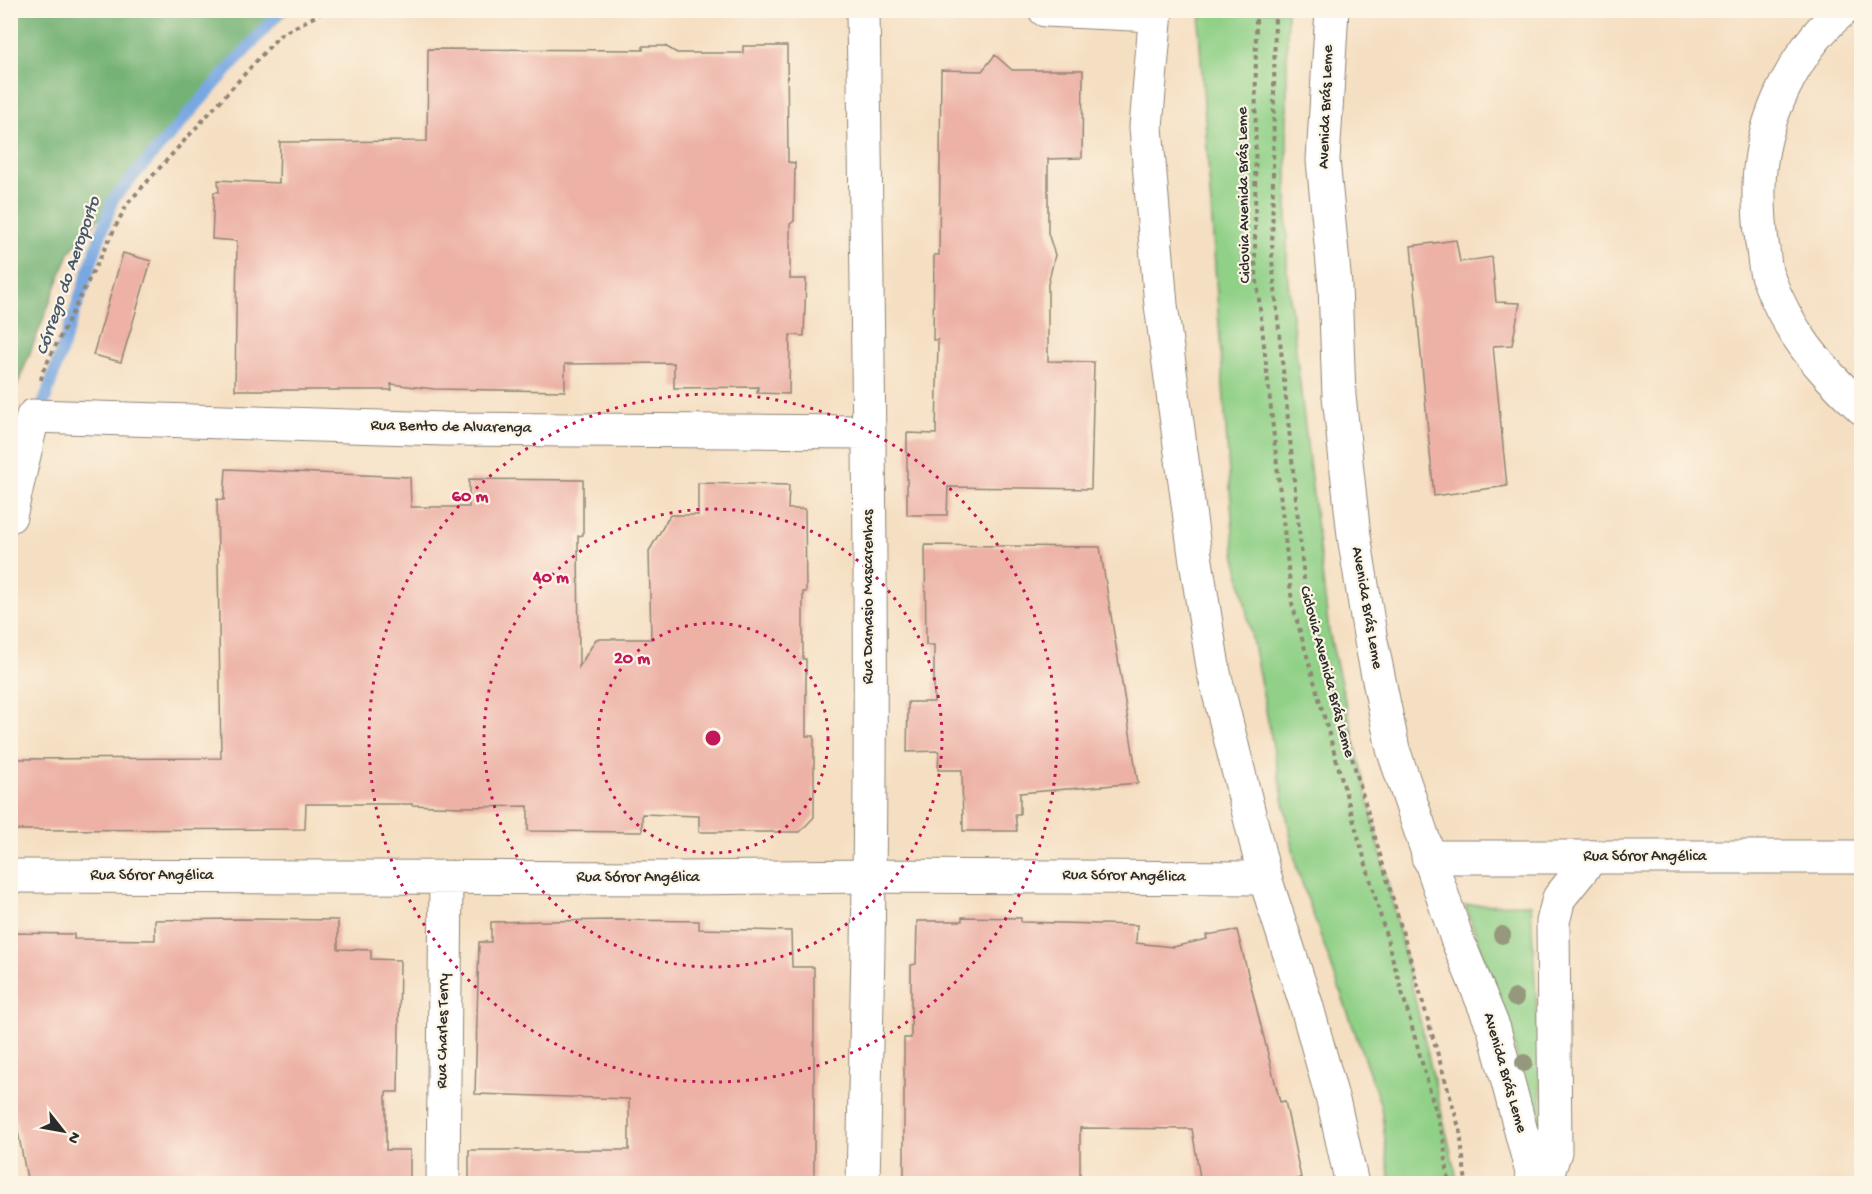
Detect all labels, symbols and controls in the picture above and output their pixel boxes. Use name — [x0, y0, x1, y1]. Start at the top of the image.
street label: Avenida Brás Leme — [1315, 44, 1339, 169]
street label: Ciclovia Avenida Brás Leme — [1234, 106, 1256, 283]
water label: Córrego do Aeroporto — [32, 193, 106, 358]
street label: Rua Bento de Alvarenga — [370, 417, 533, 439]
text: 60 m — [452, 487, 488, 508]
street label: Rua Damasio Mascarenhas — [860, 509, 879, 684]
street label: Avenida Brás Leme — [1346, 545, 1386, 671]
text: 40 m — [532, 568, 569, 589]
street label: Ciclovia Avenida Brás Leme — [1294, 584, 1358, 760]
text: 20 m — [614, 649, 650, 670]
centre of rings — [703, 728, 723, 748]
street label: Rua Sóror Angélica — [1583, 848, 1708, 867]
street label: Rua Sóror Angélica — [1062, 866, 1187, 888]
street label: Rua Sóror Angélica — [90, 867, 215, 886]
street label: Rua Sóror Angélica — [576, 869, 701, 888]
street label: Rua Charles Terry — [433, 973, 455, 1089]
street label: Avenida Brás Leme — [1478, 1011, 1530, 1136]
north arrow — [33, 1101, 93, 1161]
text: N — [62, 1128, 84, 1147]

